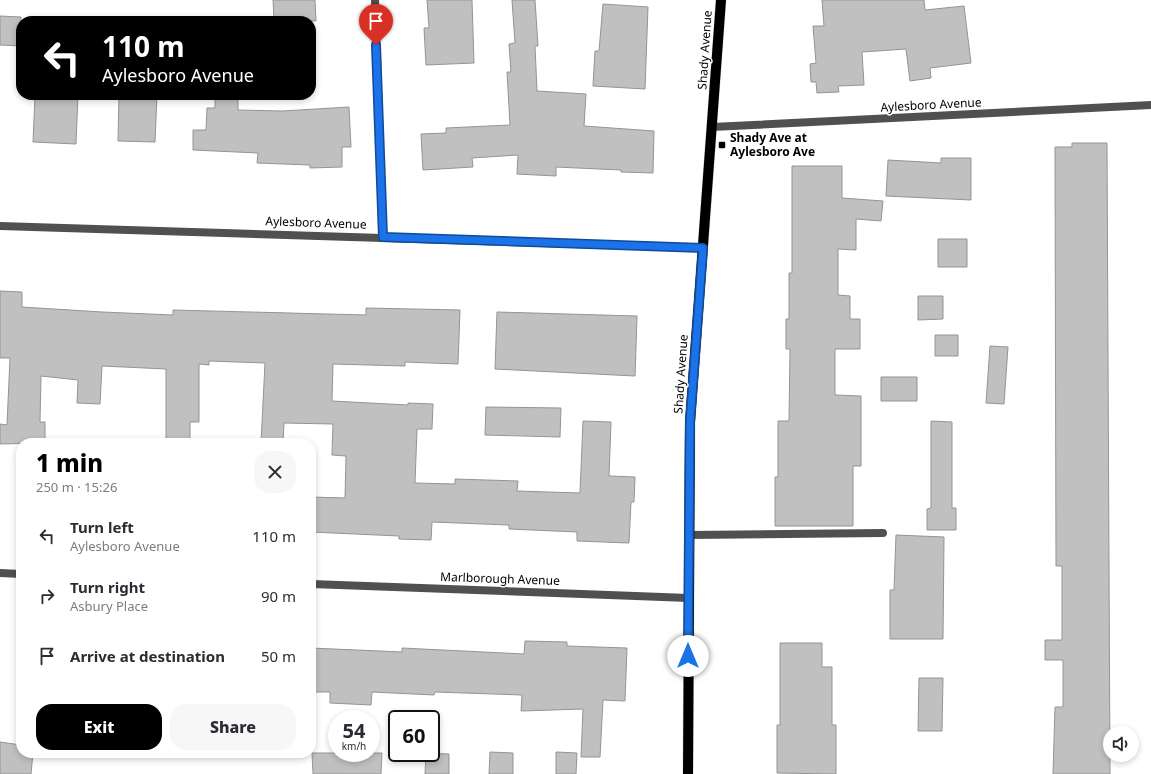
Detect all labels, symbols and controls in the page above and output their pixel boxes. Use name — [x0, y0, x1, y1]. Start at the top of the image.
pin — [359, 4, 393, 45]
street label: Shady Avenue — [693, 9, 716, 90]
icon: arrive — [365, 10, 387, 32]
text: 110 m — [102, 27, 185, 65]
icon: left — [36, 32, 88, 84]
text: Aylesboro Avenue — [102, 63, 254, 87]
street label: Aylesboro Avenue — [880, 93, 982, 116]
place label: Shady Ave at Aylesboro Ave — [730, 129, 815, 160]
marker: Shady Ave at Aylesboro Ave — [717, 140, 727, 150]
street label: Aylesboro Avenue — [265, 212, 367, 233]
street label: Shady Avenue — [669, 333, 692, 414]
text: 1 min — [36, 446, 103, 479]
button: close — [254, 451, 296, 493]
text: 250 m · 15:26 — [36, 478, 117, 496]
text: Turn left — [70, 517, 134, 537]
icon: left — [36, 525, 58, 547]
text: 110 m — [252, 526, 296, 546]
text: Aylesboro Avenue — [70, 537, 180, 555]
street label: Marlborough Avenue — [440, 568, 560, 589]
text: Turn right — [70, 577, 145, 597]
icon: right — [36, 585, 58, 607]
text: 90 m — [261, 586, 296, 606]
text: Asbury Place — [70, 597, 148, 615]
position arrow — [667, 635, 709, 677]
icon: arrive — [36, 645, 58, 667]
text: Arrive at destination — [70, 646, 225, 666]
text: 50 m — [261, 646, 296, 666]
button: Exit — [36, 704, 162, 750]
button: Share — [170, 704, 296, 750]
speed limit sign: 60 — [388, 710, 440, 762]
text: 54 — [343, 717, 365, 744]
map controls — [1103, 726, 1139, 762]
button: sound — [1103, 726, 1139, 762]
text: km/h — [342, 739, 366, 753]

